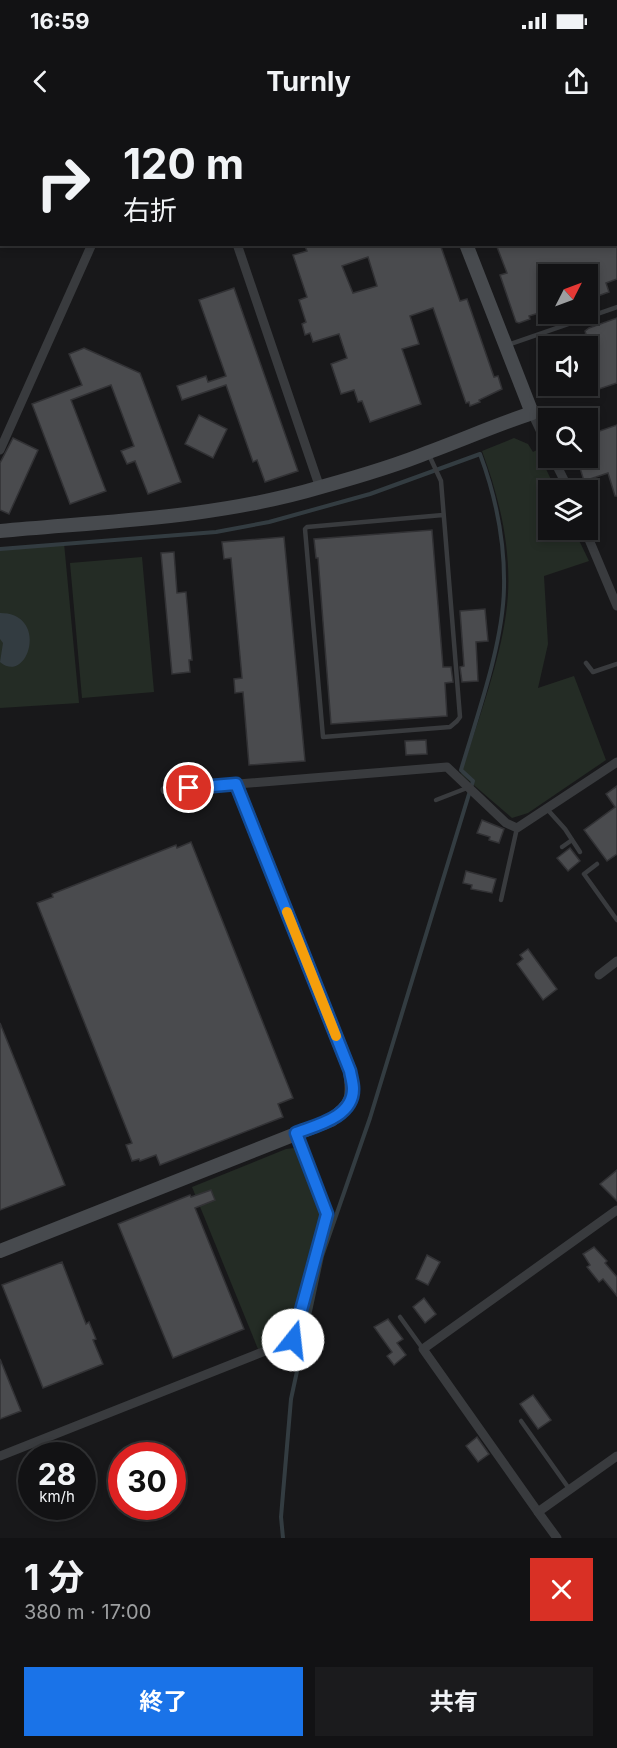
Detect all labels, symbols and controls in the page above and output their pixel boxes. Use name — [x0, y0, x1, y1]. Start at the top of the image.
text: 16:59 — [30, 8, 89, 34]
icon: back — [24, 65, 57, 98]
text: Turnly — [266, 65, 351, 98]
icon: share — [560, 65, 593, 98]
text: 120 m — [123, 138, 244, 189]
icon: right — [24, 144, 102, 222]
text: 右折 — [123, 194, 177, 227]
north arrow — [538, 264, 598, 324]
map controls — [538, 264, 598, 540]
button: sound — [538, 336, 598, 396]
button: search — [538, 408, 598, 468]
button: layers — [538, 480, 598, 540]
pin — [163, 762, 214, 813]
icon: arrive — [172, 771, 205, 804]
position arrow — [261, 1308, 325, 1372]
speed limit sign: 30 — [108, 1442, 186, 1520]
text: 28 — [38, 1456, 76, 1492]
text: km/h — [39, 1487, 75, 1506]
text: 1 分 — [24, 1555, 84, 1599]
button: close — [530, 1558, 593, 1621]
text: 380 m · 17:00 — [24, 1600, 151, 1624]
button: 終了 — [24, 1667, 303, 1736]
button: 共有 — [315, 1667, 593, 1736]

